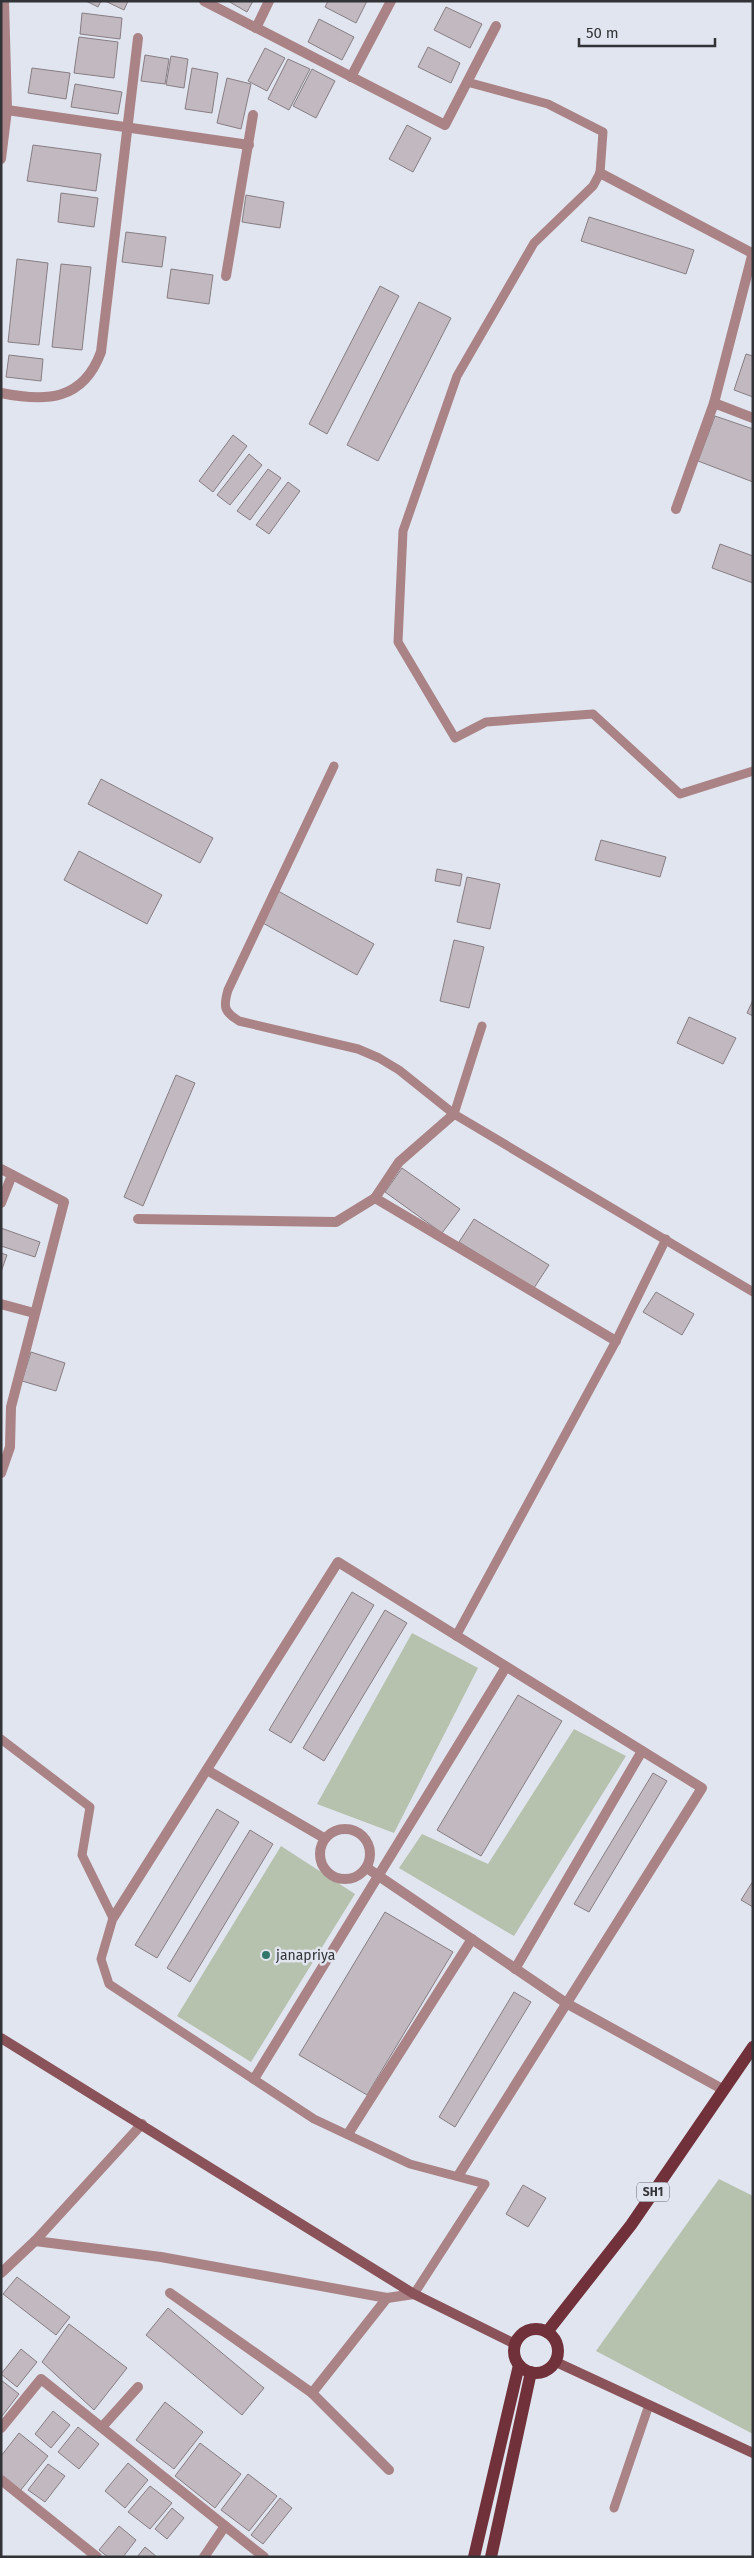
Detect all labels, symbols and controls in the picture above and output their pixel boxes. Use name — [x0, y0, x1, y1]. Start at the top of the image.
scale bar — [579, 15, 715, 47]
text: 50 m — [586, 24, 619, 42]
place label: janapriya — [275, 1947, 335, 1964]
marker: janapriya — [260, 1949, 272, 1961]
road number: SH1 — [637, 2182, 669, 2202]

